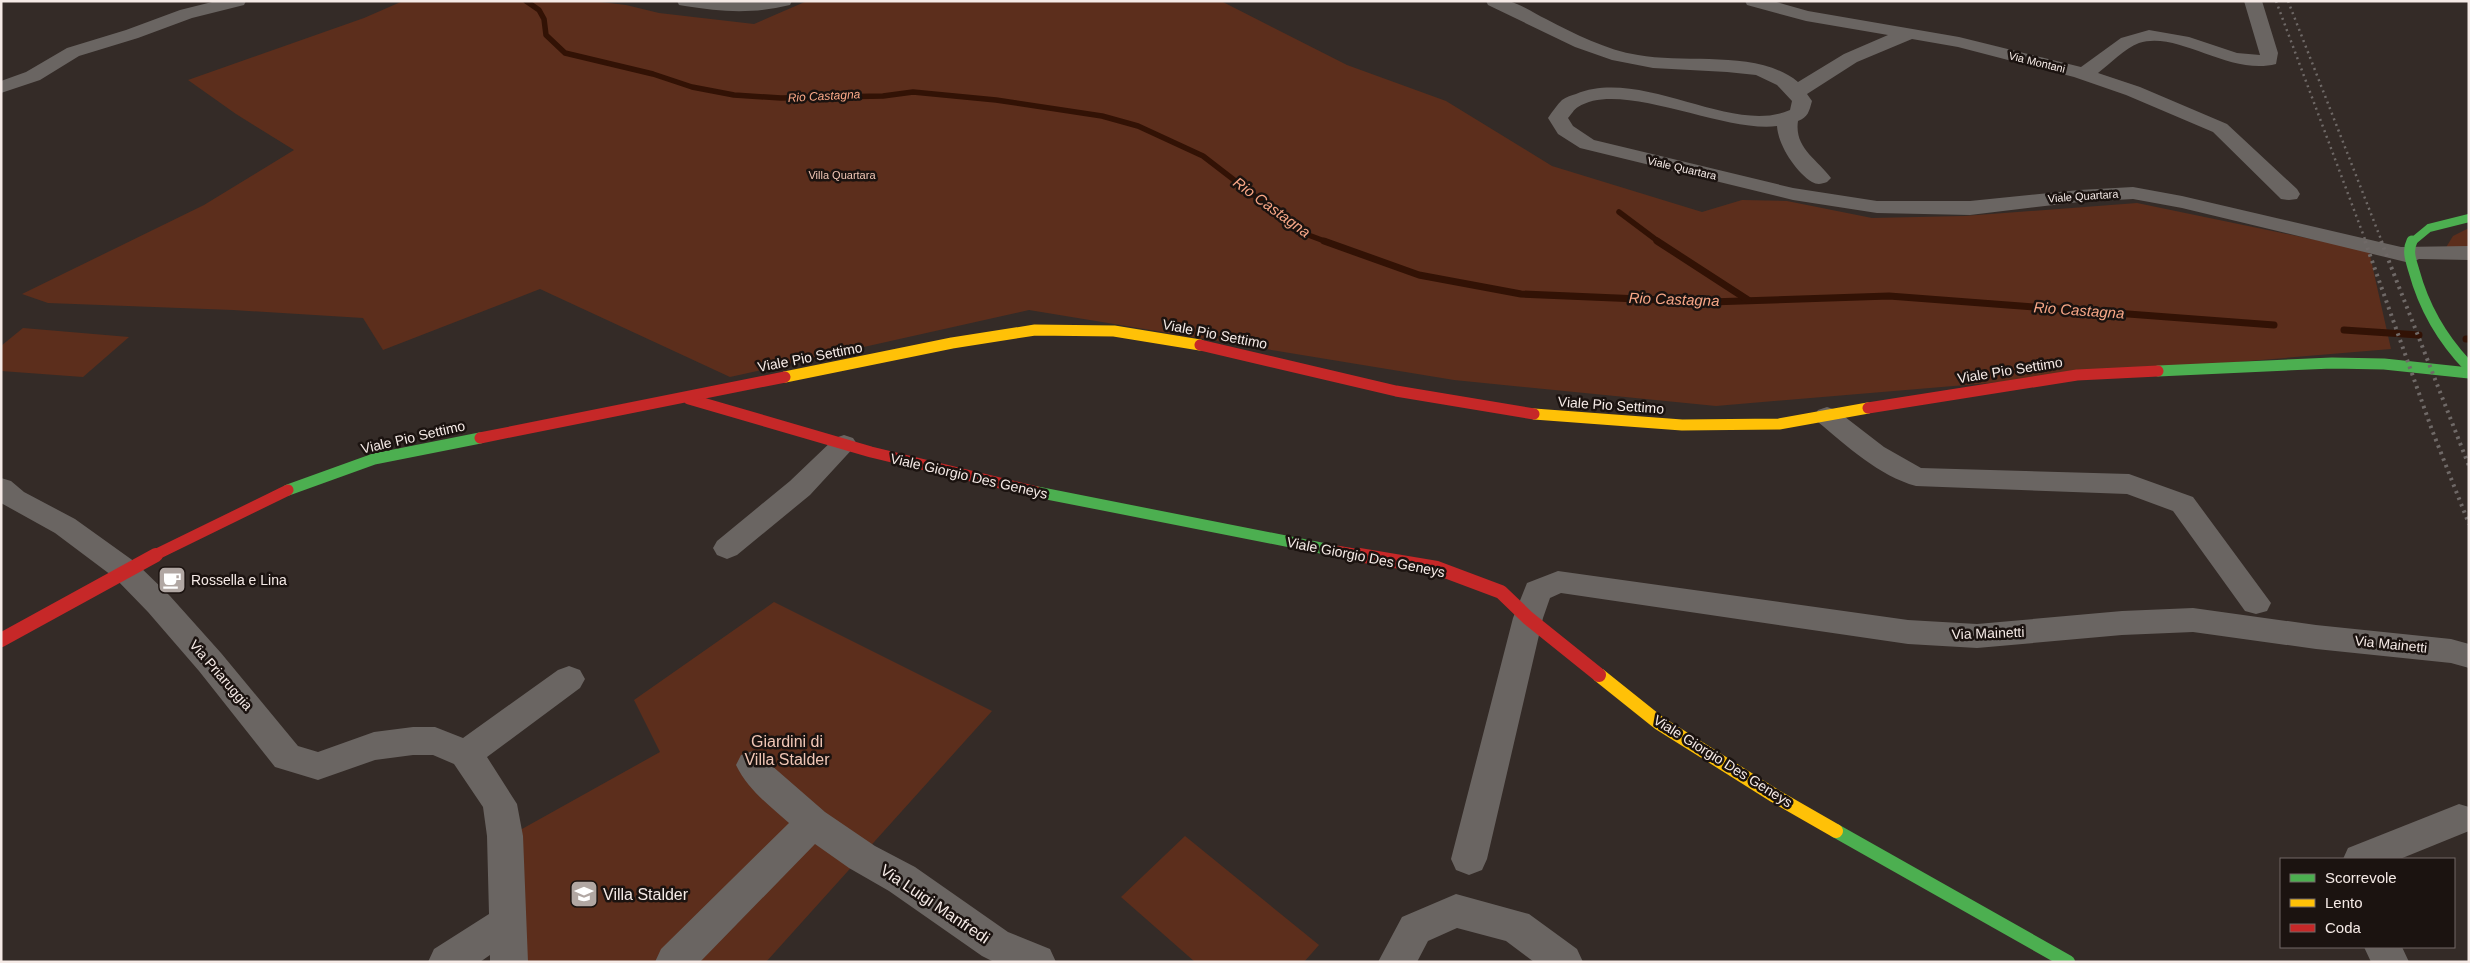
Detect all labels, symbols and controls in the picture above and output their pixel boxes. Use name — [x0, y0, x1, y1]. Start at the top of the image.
street label: Via Montani — [2007, 49, 2067, 75]
water label: Rio Castagna — [787, 87, 861, 105]
street label: Viale Quartara — [1646, 154, 1719, 182]
park label: Villa Quartara — [808, 169, 876, 181]
water label: Rio Castagna — [1230, 173, 1314, 241]
street label: Viale Quartara — [2047, 187, 2120, 204]
water label: Rio Castagna — [1628, 289, 1720, 309]
water label: Rio Castagna — [2033, 298, 2125, 322]
street label: Viale Pio Settimo — [1161, 316, 1269, 352]
street label: Viale Pio Settimo — [756, 339, 864, 375]
street label: Viale Pio Settimo — [1956, 354, 2064, 386]
street label: Viale Pio Settimo — [1557, 393, 1665, 417]
street label: Viale Pio Settimo — [359, 417, 467, 457]
street label: Viale Giorgio Des Geneys — [889, 450, 1049, 502]
street label: Viale Giorgio Des Geneys — [1286, 534, 1446, 580]
cafe icon: Rossella e Lina — [157, 565, 187, 595]
place label: Rossella e Lina — [191, 572, 287, 588]
street label: Via Mainetti — [1951, 624, 2025, 642]
street label: Via Mainetti — [2354, 632, 2428, 656]
street label: Via Priaruggia — [186, 637, 256, 713]
street label: Viale Giorgio Des Geneys — [1651, 712, 1795, 810]
park label: Giardini di Villa Stalder — [744, 733, 830, 768]
legend — [2280, 858, 2455, 948]
street label: Via Luigi Manfredi — [877, 861, 993, 947]
text: Scorrevole — [2325, 869, 2397, 886]
school or university icon: Villa Stalder — [569, 879, 599, 909]
place label: Villa Stalder — [603, 886, 689, 903]
text: Lento — [2325, 894, 2363, 911]
text: Coda — [2325, 919, 2362, 936]

